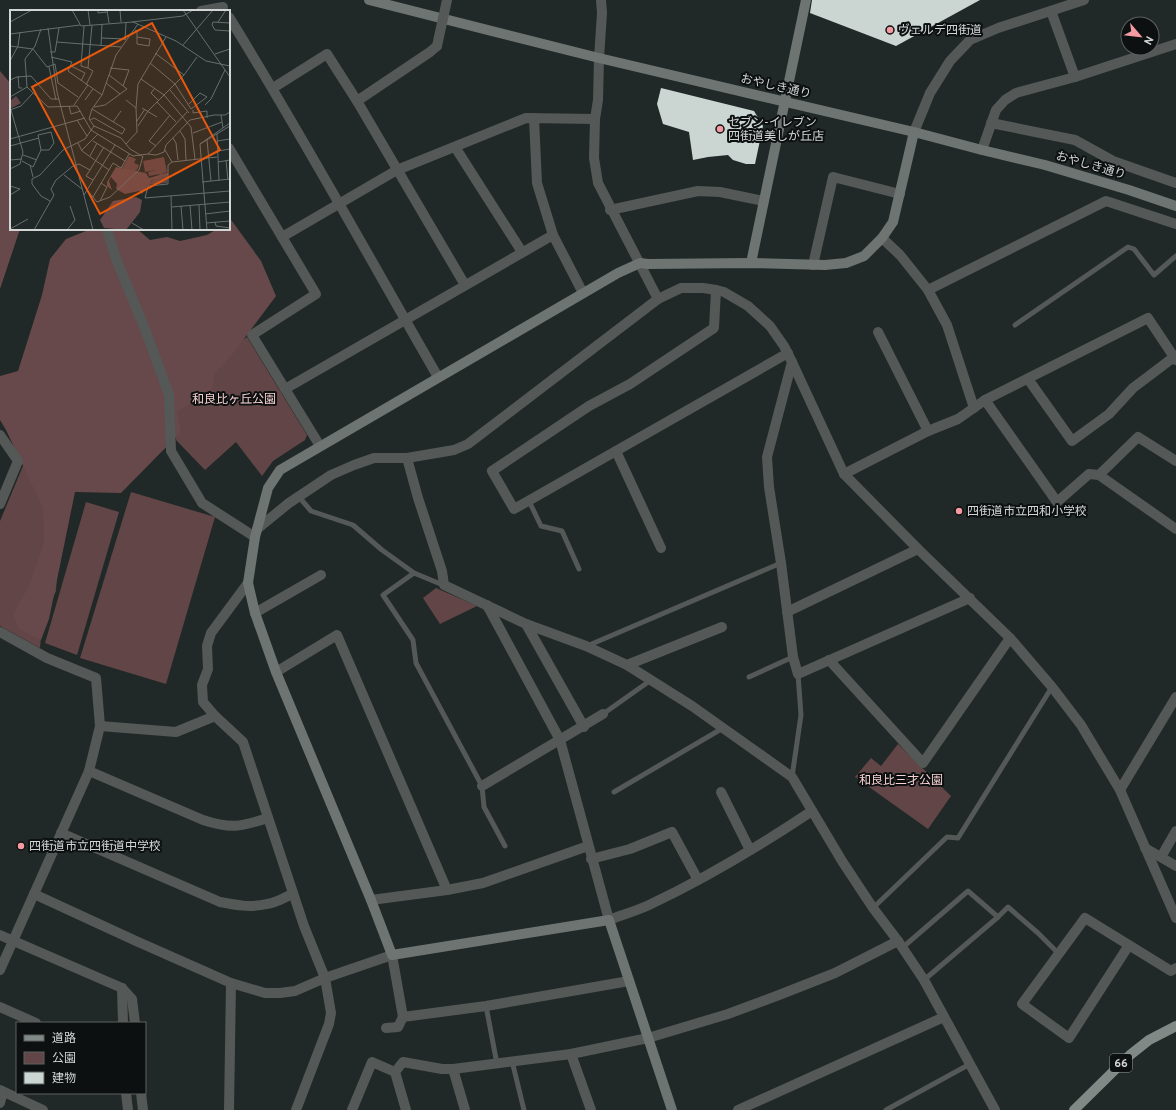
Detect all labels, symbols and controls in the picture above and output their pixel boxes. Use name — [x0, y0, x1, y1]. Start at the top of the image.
inset map — [10, 10, 230, 230]
north arrow — [1120, 16, 1160, 56]
place label: ヴェルデ四街道 — [898, 23, 982, 39]
marker: ヴェルデ四街道 — [885, 25, 895, 35]
text: N — [1140, 33, 1156, 47]
street label: おやしき通り — [739, 71, 813, 103]
place label: セブン-イレブン 四街道美しが丘店 — [728, 115, 824, 145]
marker: セブン-イレブン 四街道美しが丘店 — [715, 124, 725, 134]
street label: おやしき通り — [1054, 148, 1128, 184]
park label: 和良比ヶ丘公園 — [192, 392, 276, 408]
place label: 四街道市立四和小学校 — [967, 504, 1087, 520]
marker: 四街道市立四和小学校 — [954, 506, 964, 516]
park label: 和良比三才公園 — [859, 773, 943, 789]
place label: 四街道市立四街道中学校 — [29, 839, 161, 855]
marker: 四街道市立四街道中学校 — [16, 841, 26, 851]
legend — [16, 1022, 146, 1094]
text: 道路 — [52, 1031, 76, 1047]
text: 公園 — [52, 1051, 76, 1067]
road number: 66 — [1110, 1054, 1132, 1072]
text: 建物 — [52, 1071, 76, 1087]

